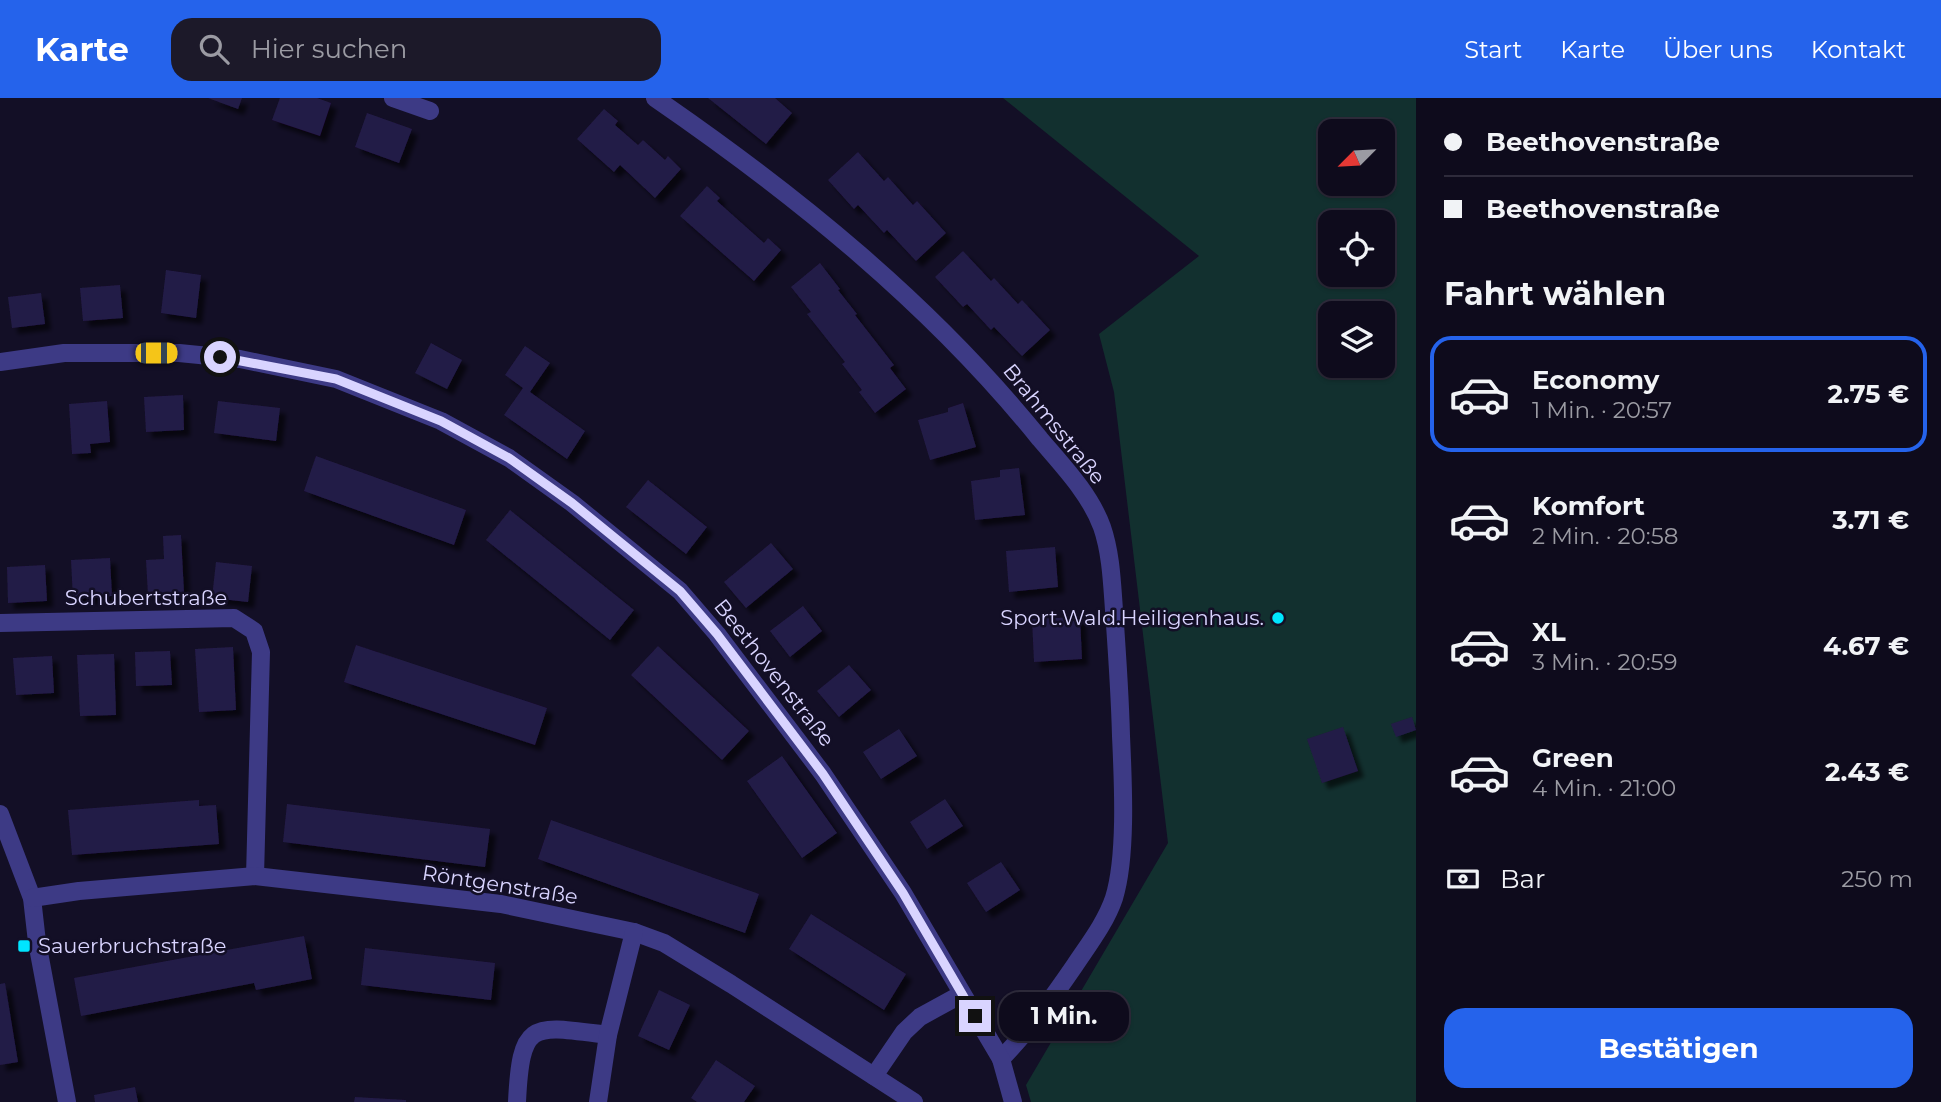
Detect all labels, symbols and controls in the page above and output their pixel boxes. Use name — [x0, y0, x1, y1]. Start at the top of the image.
search box — [171, 18, 661, 81]
text: Karte — [35, 29, 129, 69]
icon: search — [195, 30, 233, 68]
text: Hier suchen — [251, 33, 407, 65]
text: Start — [1464, 35, 1522, 64]
text: Karte — [1560, 35, 1625, 64]
text: Über uns — [1663, 35, 1773, 64]
text: Kontakt — [1811, 35, 1906, 64]
north arrow — [1318, 119, 1395, 196]
map controls — [1318, 119, 1395, 378]
text: Beethovenstraße — [1486, 126, 1720, 158]
text: Beethovenstraße — [1486, 193, 1720, 225]
button: locate — [1318, 210, 1395, 287]
text: Fahrt wählen — [1444, 274, 1666, 313]
button: layers — [1318, 301, 1395, 378]
route start — [204, 341, 236, 373]
car — [136, 343, 178, 364]
street label: Brahmsstraße — [998, 358, 1111, 489]
icon: car — [1448, 363, 1511, 426]
text: Economy — [1532, 364, 1659, 396]
text: 2.75 € — [1827, 378, 1909, 410]
text: 1 Min. · 20:57 — [1532, 396, 1672, 424]
icon: car — [1448, 489, 1511, 552]
text: Komfort — [1532, 490, 1645, 522]
text: 3.71 € — [1832, 504, 1909, 536]
text: 2 Min. · 20:58 — [1532, 522, 1678, 550]
street label: Schubertstraße — [65, 585, 227, 610]
street label: Beethovenstraße — [709, 594, 840, 751]
place label: Sport.Wald.Heiligenhaus. — [1000, 605, 1264, 630]
marker: Sport.Wald.Heiligenhaus. — [1270, 610, 1286, 626]
icon: car — [1448, 615, 1511, 678]
text: XL — [1532, 616, 1566, 648]
text: 4.67 € — [1823, 630, 1909, 662]
text: 3 Min. · 20:59 — [1532, 648, 1678, 676]
icon: car — [1448, 741, 1511, 804]
text: Green — [1532, 742, 1614, 774]
text: 2.43 € — [1825, 756, 1909, 788]
text: 4 Min. · 21:00 — [1532, 774, 1676, 802]
street label: Röntgenstraße — [420, 860, 580, 909]
icon: cash — [1444, 860, 1482, 898]
text: Bar — [1500, 863, 1545, 895]
text: 250 m — [1841, 865, 1913, 893]
place label: Sauerbruchstraße — [38, 933, 226, 958]
marker: Sauerbruchstraße — [16, 938, 32, 954]
callout: 1 Min. — [1000, 992, 1129, 1040]
route end — [959, 1000, 991, 1032]
text: 1 Min. — [1031, 1002, 1097, 1030]
button: Bestätigen — [1444, 1008, 1913, 1088]

